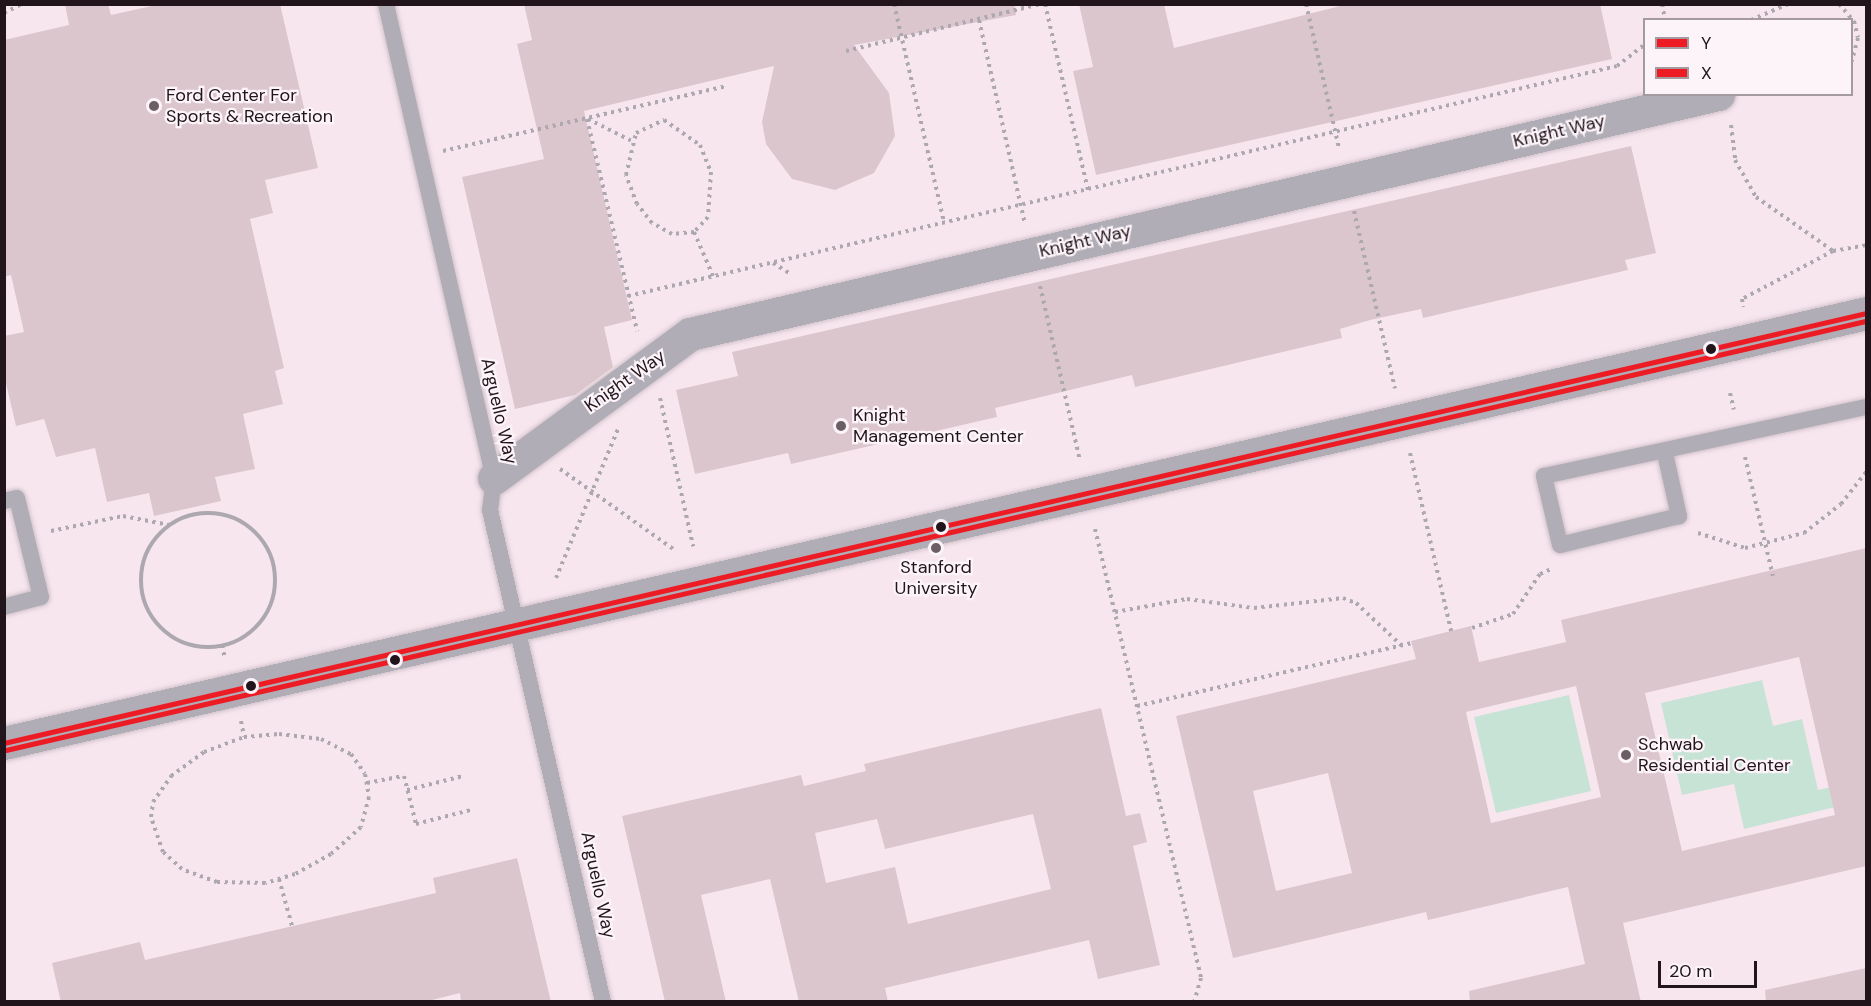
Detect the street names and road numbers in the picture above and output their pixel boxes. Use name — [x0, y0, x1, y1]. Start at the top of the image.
street label: Knight Way — [1511, 110, 1607, 152]
street label: Knight Way — [1037, 220, 1133, 262]
street label: Knight Way — [581, 345, 669, 417]
street label: Arguello Way — [476, 356, 522, 466]
street label: Arguello Way — [576, 830, 620, 940]

